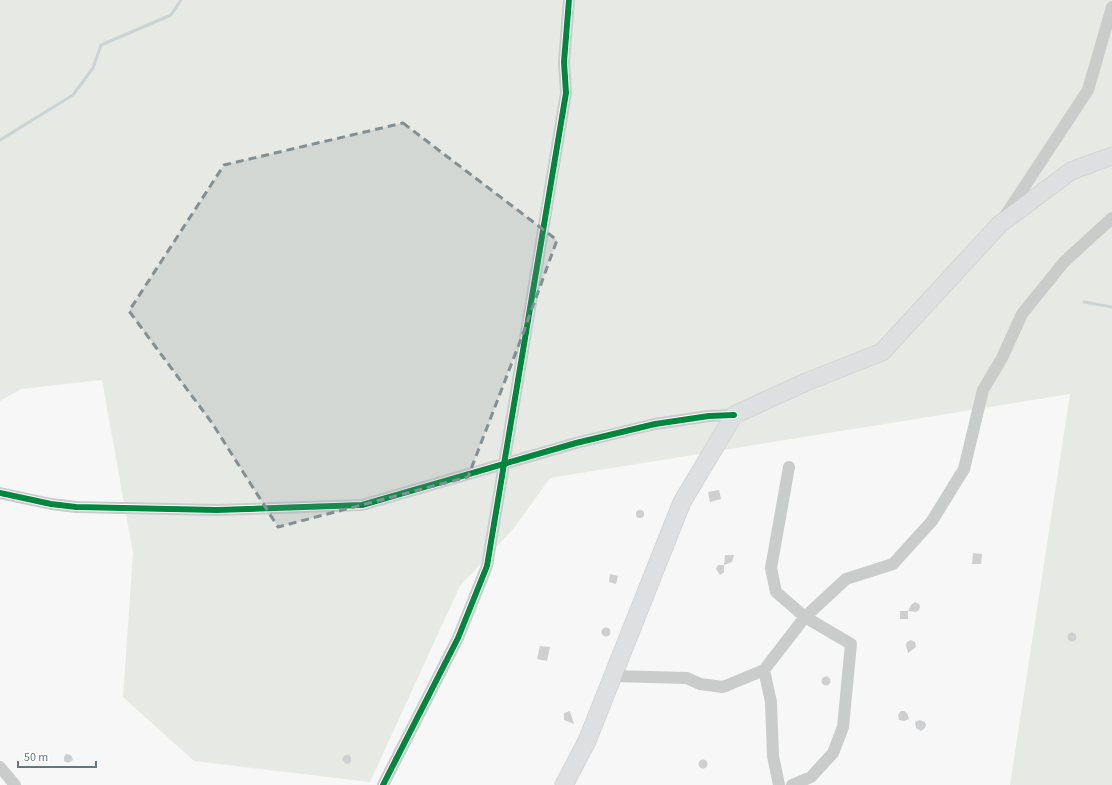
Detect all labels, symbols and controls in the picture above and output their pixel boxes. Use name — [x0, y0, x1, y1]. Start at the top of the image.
scale bar — [18, 743, 96, 769]
text: 50 m — [24, 749, 48, 766]

